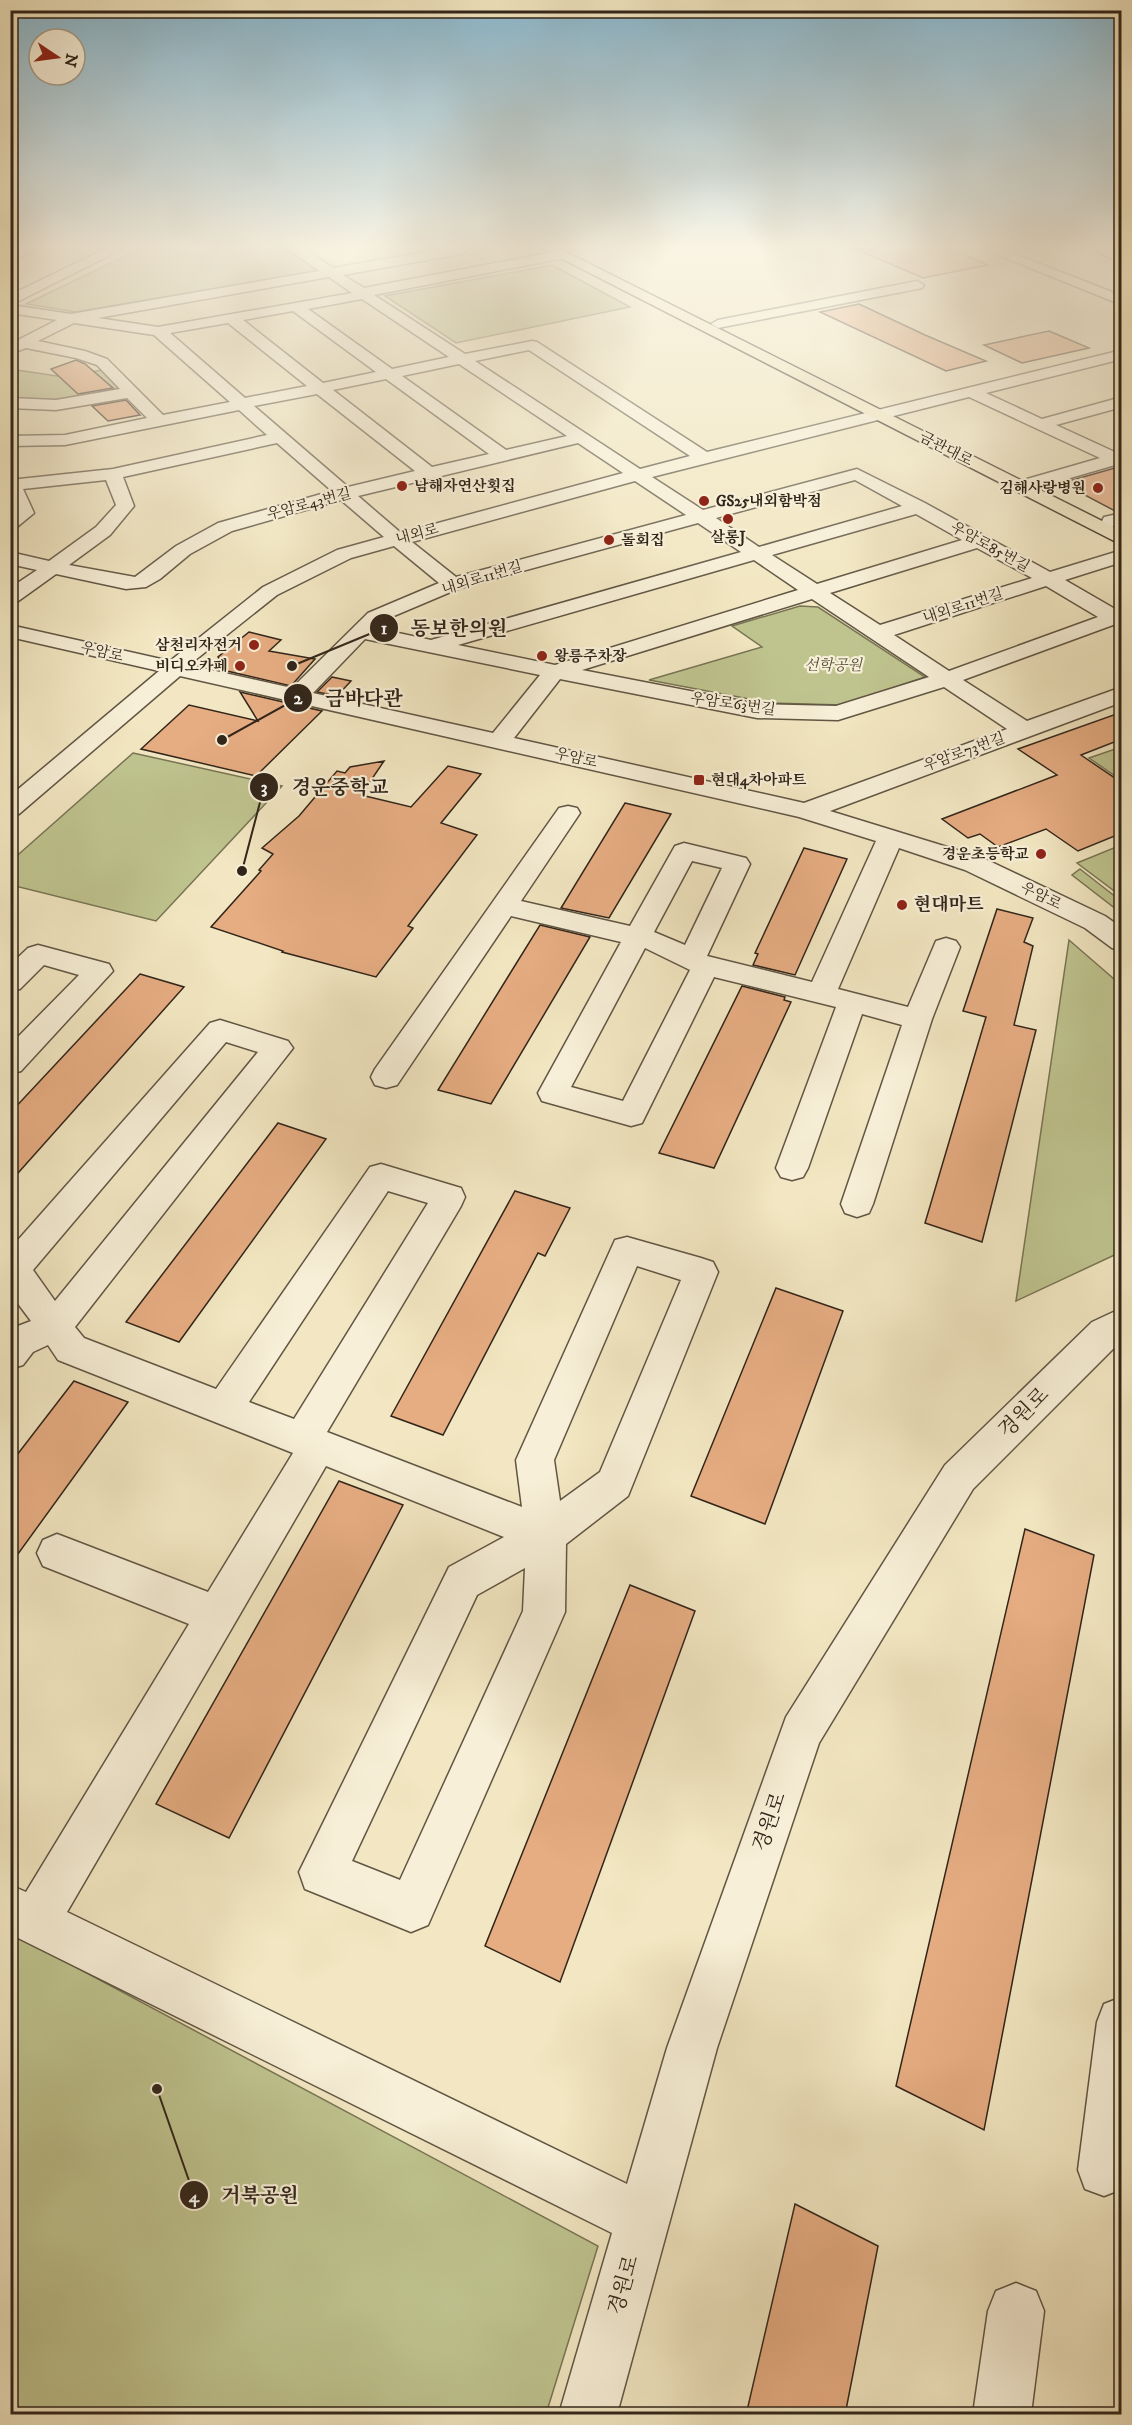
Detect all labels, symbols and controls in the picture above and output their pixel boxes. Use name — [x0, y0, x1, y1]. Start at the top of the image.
north arrow — [27, 27, 87, 87]
text: N — [59, 51, 82, 69]
street label: 금관대로 — [916, 427, 977, 471]
place label: 남해자연산횟집 — [414, 477, 515, 496]
marker: 남해자연산횟집 — [395, 479, 409, 493]
place label: 김해사랑병원 — [999, 479, 1086, 498]
marker: 김해사랑병원 — [1091, 481, 1105, 495]
street label: 우암로43번길 — [265, 484, 353, 524]
place label: GS25내외함박점 — [716, 492, 822, 511]
marker: GS25내외함박점 — [697, 494, 711, 508]
marker: 살롱J — [721, 512, 735, 526]
street label: 우암로85번길 — [947, 517, 1033, 577]
street label: 내외로 — [394, 519, 441, 549]
place label: 살롱J — [710, 528, 746, 547]
place label: 돌회집 — [621, 531, 664, 550]
marker: 돌회집 — [602, 533, 616, 547]
street label: 내외로11번길 — [439, 557, 525, 599]
street label: 내외로11번길 — [920, 584, 1006, 628]
callout: 동보한의원 — [369, 609, 520, 647]
text: 동보한의원 — [411, 617, 507, 642]
text: 1 — [381, 618, 388, 640]
place label: 삼천리자전거 — [155, 636, 242, 655]
street label: 우암로 — [79, 638, 126, 666]
marker: 삼천리자전거 — [247, 638, 261, 652]
place label: 왕릉주차장 — [554, 647, 627, 666]
marker: 왕릉주차장 — [535, 649, 549, 663]
park label: 선학공원 — [804, 656, 863, 675]
place label: 비디오카페 — [156, 657, 228, 676]
marker: 비디오카페 — [233, 659, 247, 673]
callout: 금바다관 — [283, 679, 415, 717]
text: 금바다관 — [325, 687, 403, 712]
text: 2 — [294, 688, 304, 710]
street label: 우암로63번길 — [689, 689, 777, 719]
street label: 우암로73번길 — [920, 728, 1008, 776]
street label: 우암로 — [553, 744, 600, 772]
callout: 경운중학교 — [249, 768, 400, 806]
place label: 현대4차아파트 — [711, 771, 807, 790]
marker: 현대4차아파트 — [692, 773, 706, 787]
text: 경운중학교 — [292, 776, 389, 801]
text: 3 — [261, 777, 268, 799]
place label: 경운초등학교 — [942, 845, 1029, 864]
marker: 경운초등학교 — [1034, 847, 1048, 861]
street label: 우암로 — [1017, 878, 1065, 914]
place label: 현대마트 — [914, 894, 984, 916]
marker: 현대마트 — [895, 898, 909, 912]
street label: 경원로 — [993, 1382, 1055, 1444]
street label: 경원로 — [748, 1789, 792, 1855]
callout: 거북공원 — [179, 2176, 310, 2214]
text: 거북공원 — [221, 2184, 299, 2209]
text: 4 — [188, 2186, 200, 2208]
street label: 경원로 — [603, 2252, 645, 2318]

